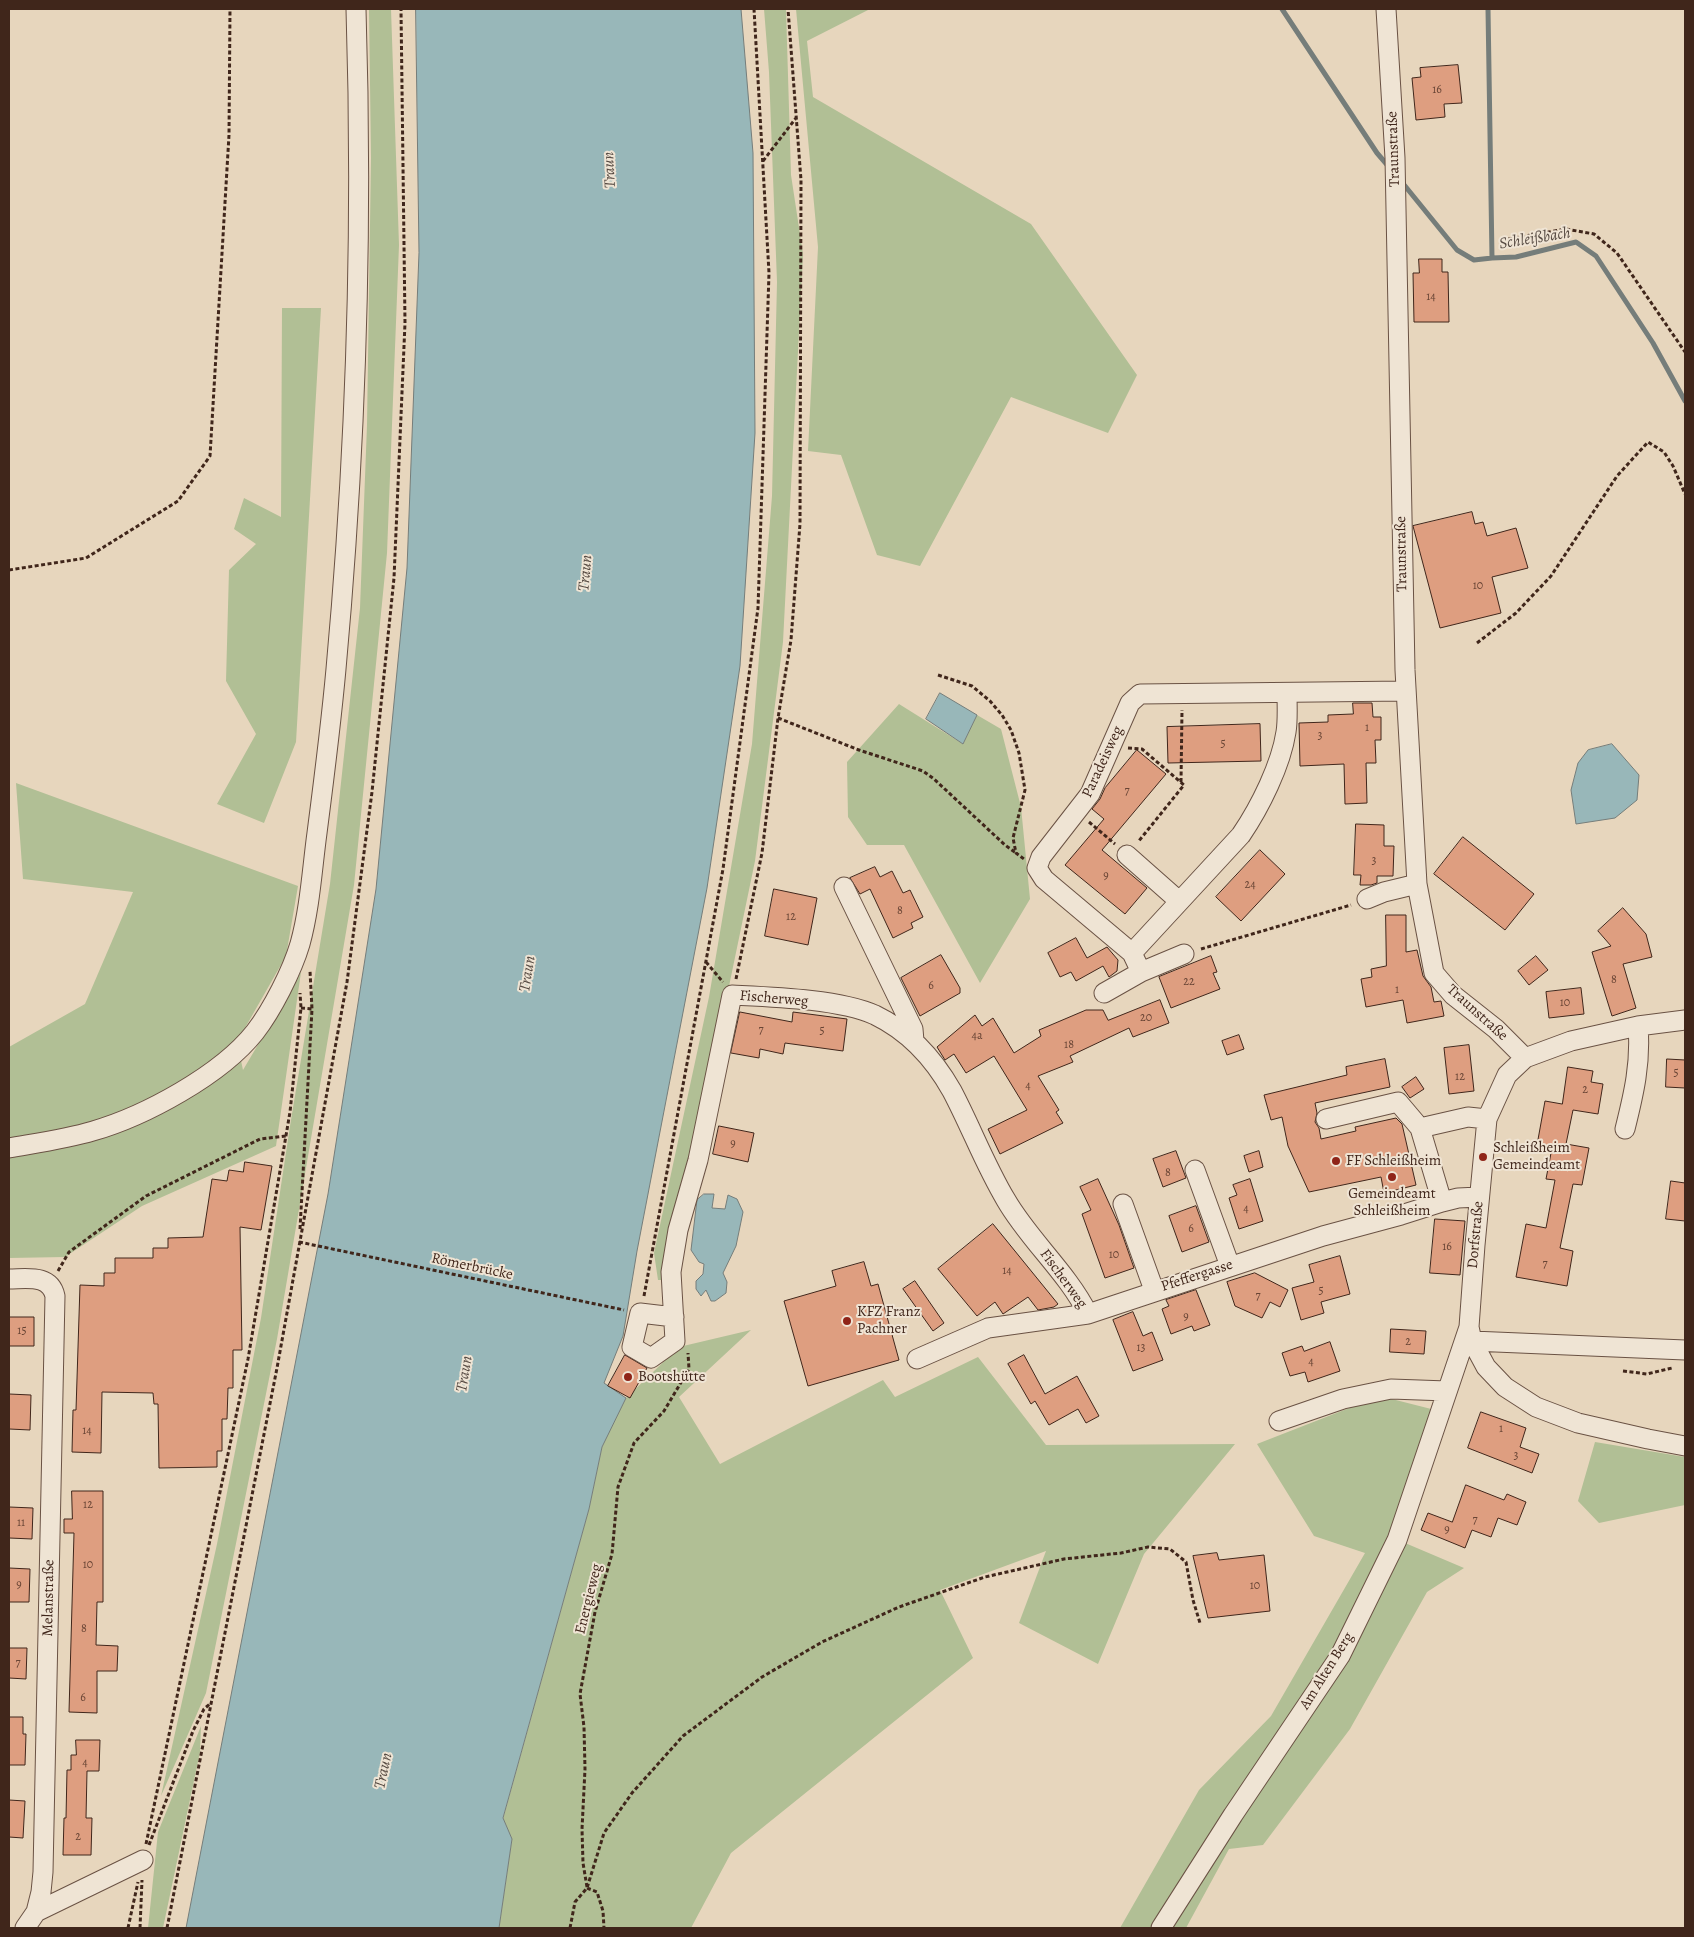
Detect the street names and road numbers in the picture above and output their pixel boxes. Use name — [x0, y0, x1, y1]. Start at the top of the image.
street label: Traunstraße — [1384, 111, 1404, 187]
street label: Traunstraße — [1392, 516, 1412, 592]
street label: Paradeisweg — [1079, 723, 1127, 801]
street label: Traunstraße — [1443, 981, 1511, 1045]
street label: Fischerweg — [739, 987, 809, 1011]
street label: Dorfstraße — [1464, 1200, 1488, 1270]
street label: Fischerweg — [1035, 1246, 1091, 1312]
street label: Römerbrücke — [430, 1250, 514, 1284]
street label: Pfeffergasse — [1159, 1256, 1235, 1296]
street label: Melanstraße — [39, 1559, 59, 1637]
street label: Energieweg — [572, 1562, 606, 1636]
street label: Am Alten Berg — [1296, 1629, 1358, 1713]

